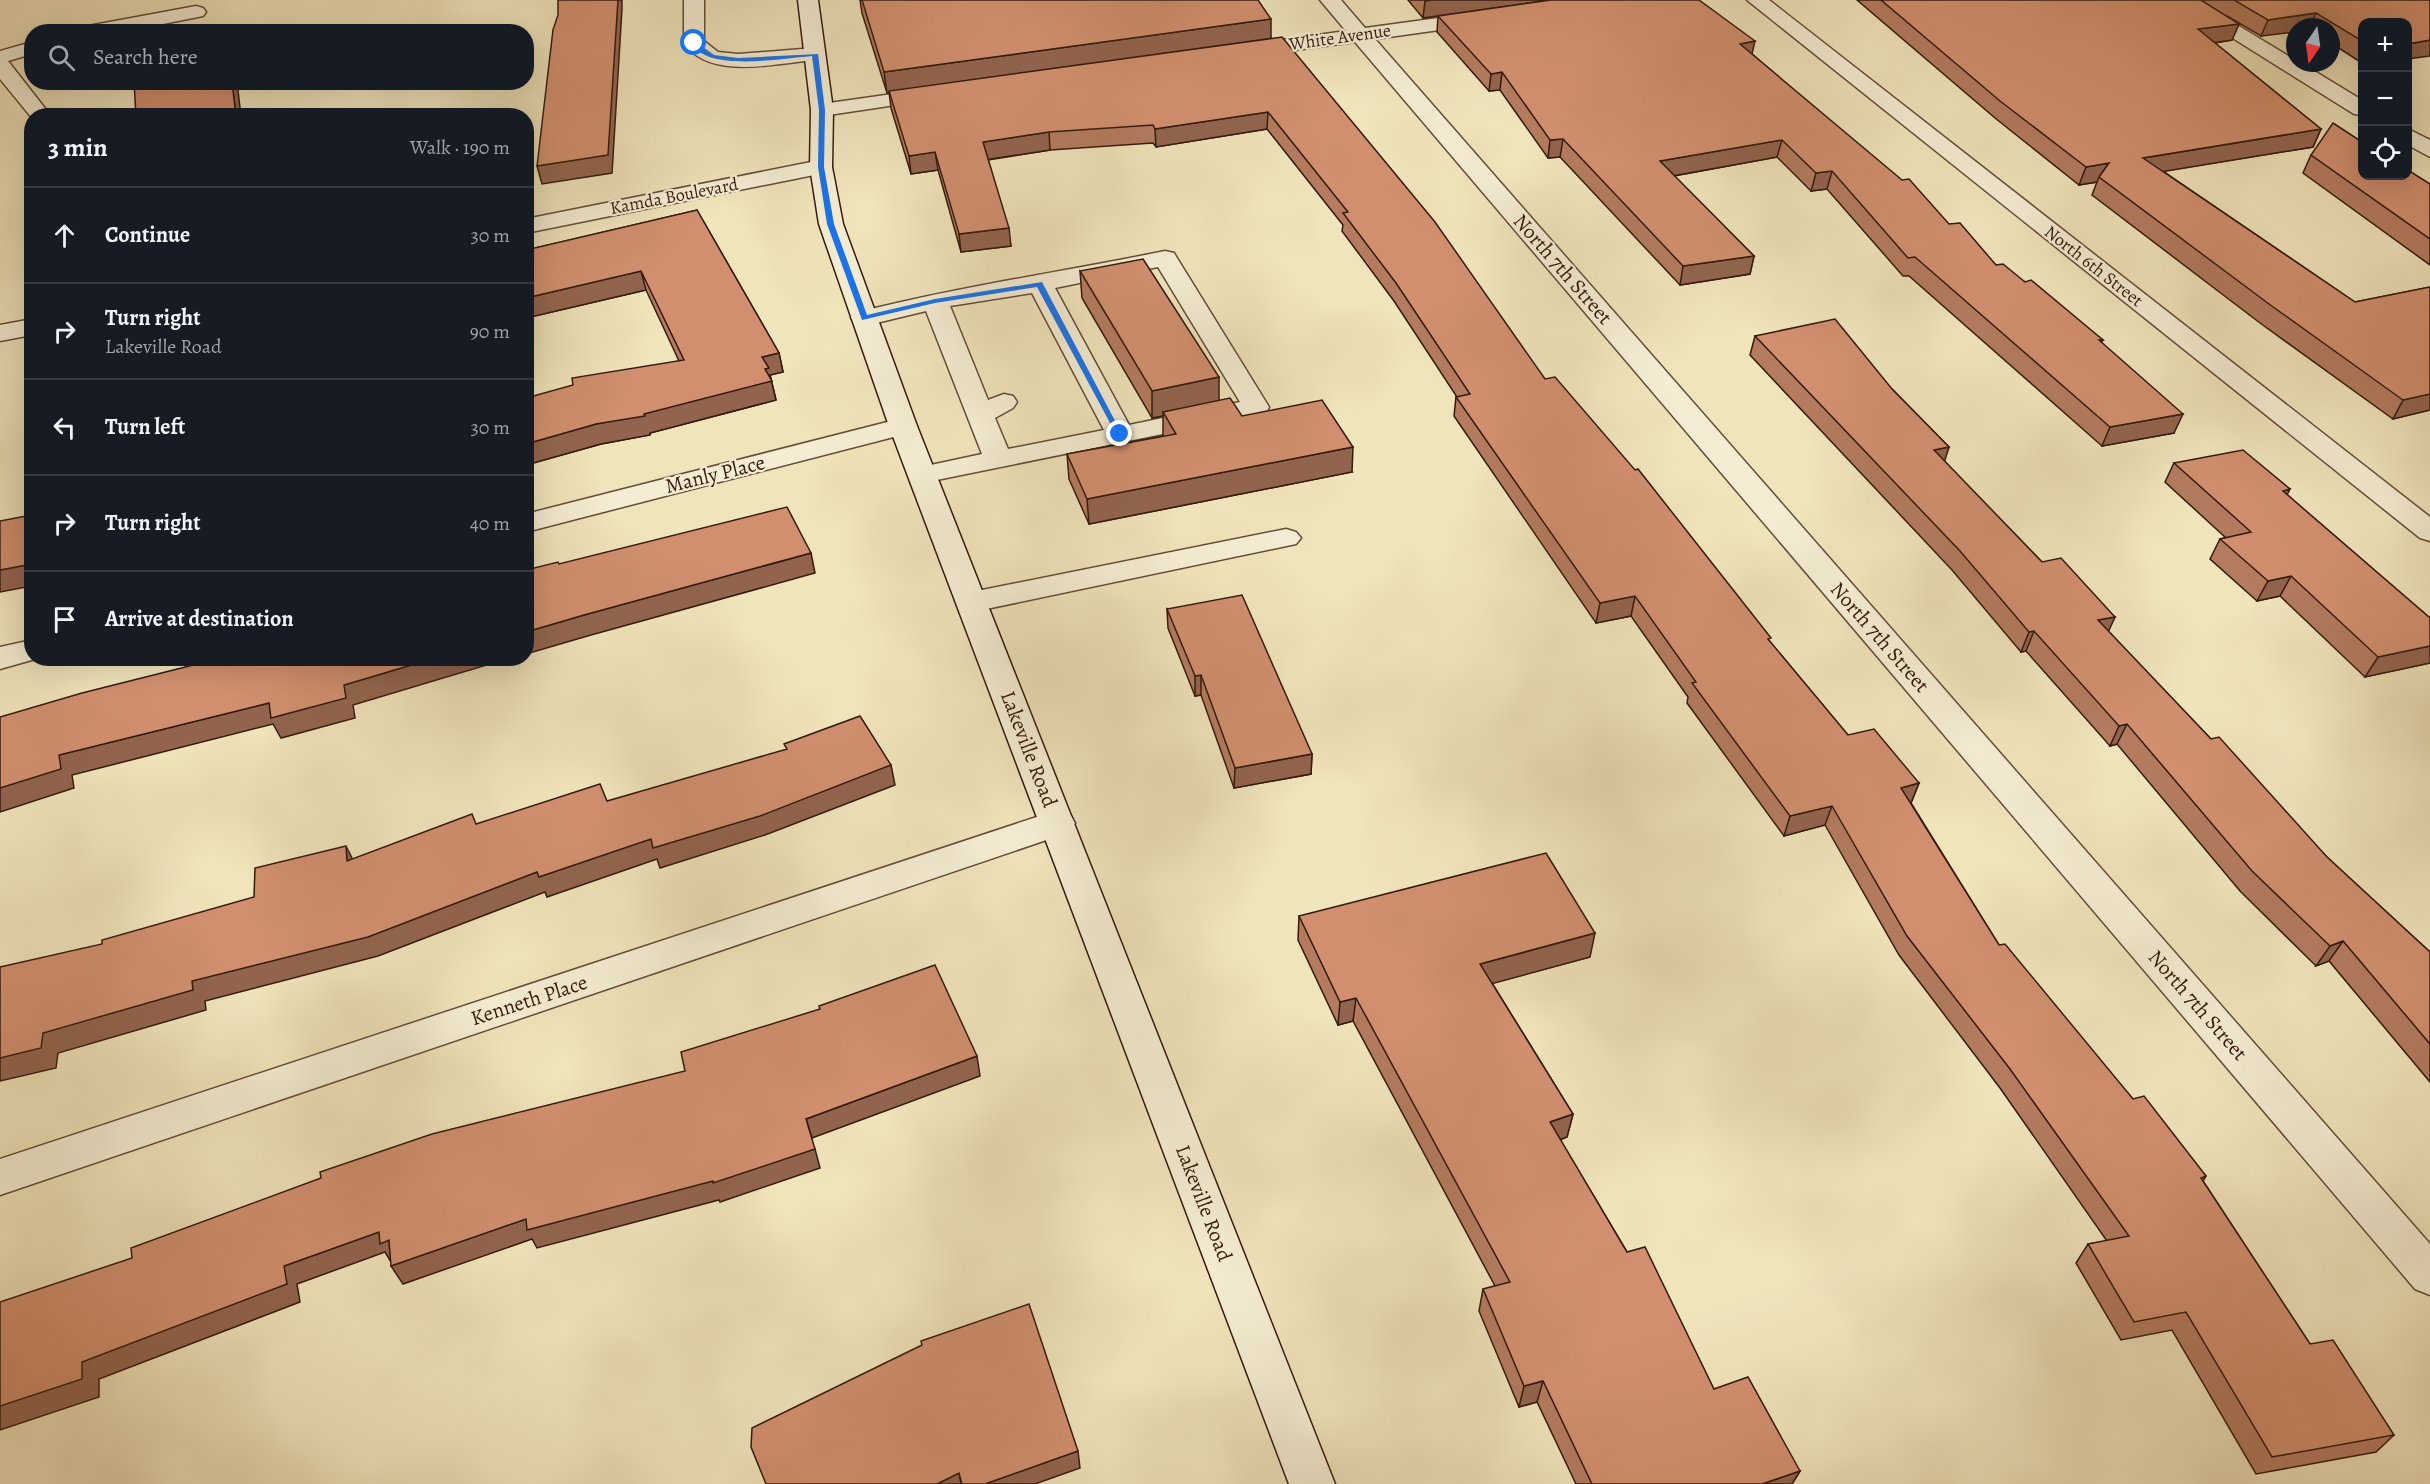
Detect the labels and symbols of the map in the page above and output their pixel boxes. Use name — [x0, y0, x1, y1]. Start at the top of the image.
street label: White Avenue — [1287, 18, 1392, 56]
north arrow — [2286, 18, 2340, 72]
route start — [680, 29, 706, 55]
street label: Kamda Boulevard — [608, 172, 741, 220]
street label: North 7th Street — [1507, 208, 1619, 330]
street label: North 6th Street — [2040, 220, 2148, 312]
route end — [1106, 420, 1132, 446]
street label: Manly Place — [662, 448, 768, 500]
street label: North 7th Street — [1824, 576, 1936, 698]
street label: Lakeville Road — [994, 687, 1064, 812]
street label: North 7th Street — [2142, 944, 2254, 1066]
street label: Kenneth Place — [467, 968, 591, 1032]
street label: Lakeville Road — [1169, 1141, 1239, 1266]

